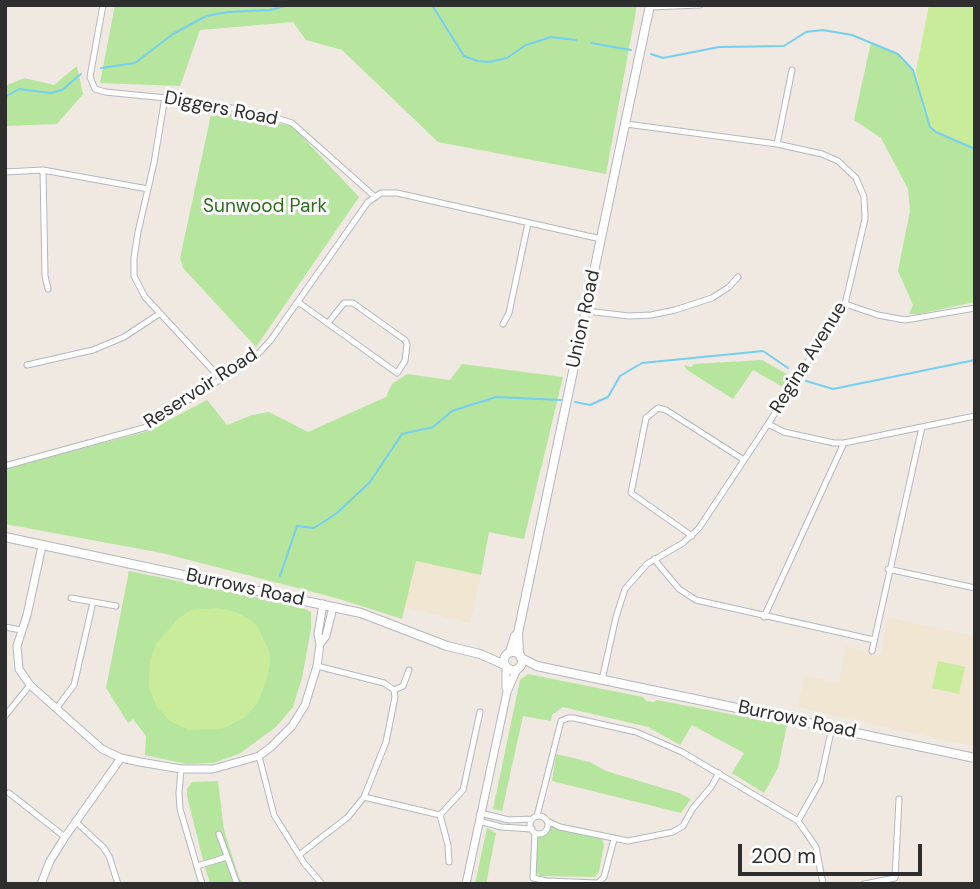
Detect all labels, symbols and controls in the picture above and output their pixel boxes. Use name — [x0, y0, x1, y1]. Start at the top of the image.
street label: Diggers Road — [162, 87, 280, 131]
park label: Sunwood Park — [203, 196, 327, 218]
street label: Union Road — [563, 268, 605, 370]
street label: Regina Avenue — [766, 298, 852, 418]
street label: Reservoir Road — [140, 344, 262, 434]
street label: Burrows Road — [184, 564, 306, 612]
street label: Burrows Road — [736, 696, 858, 744]
scale bar — [742, 830, 926, 874]
text: 200 m — [751, 842, 816, 870]

